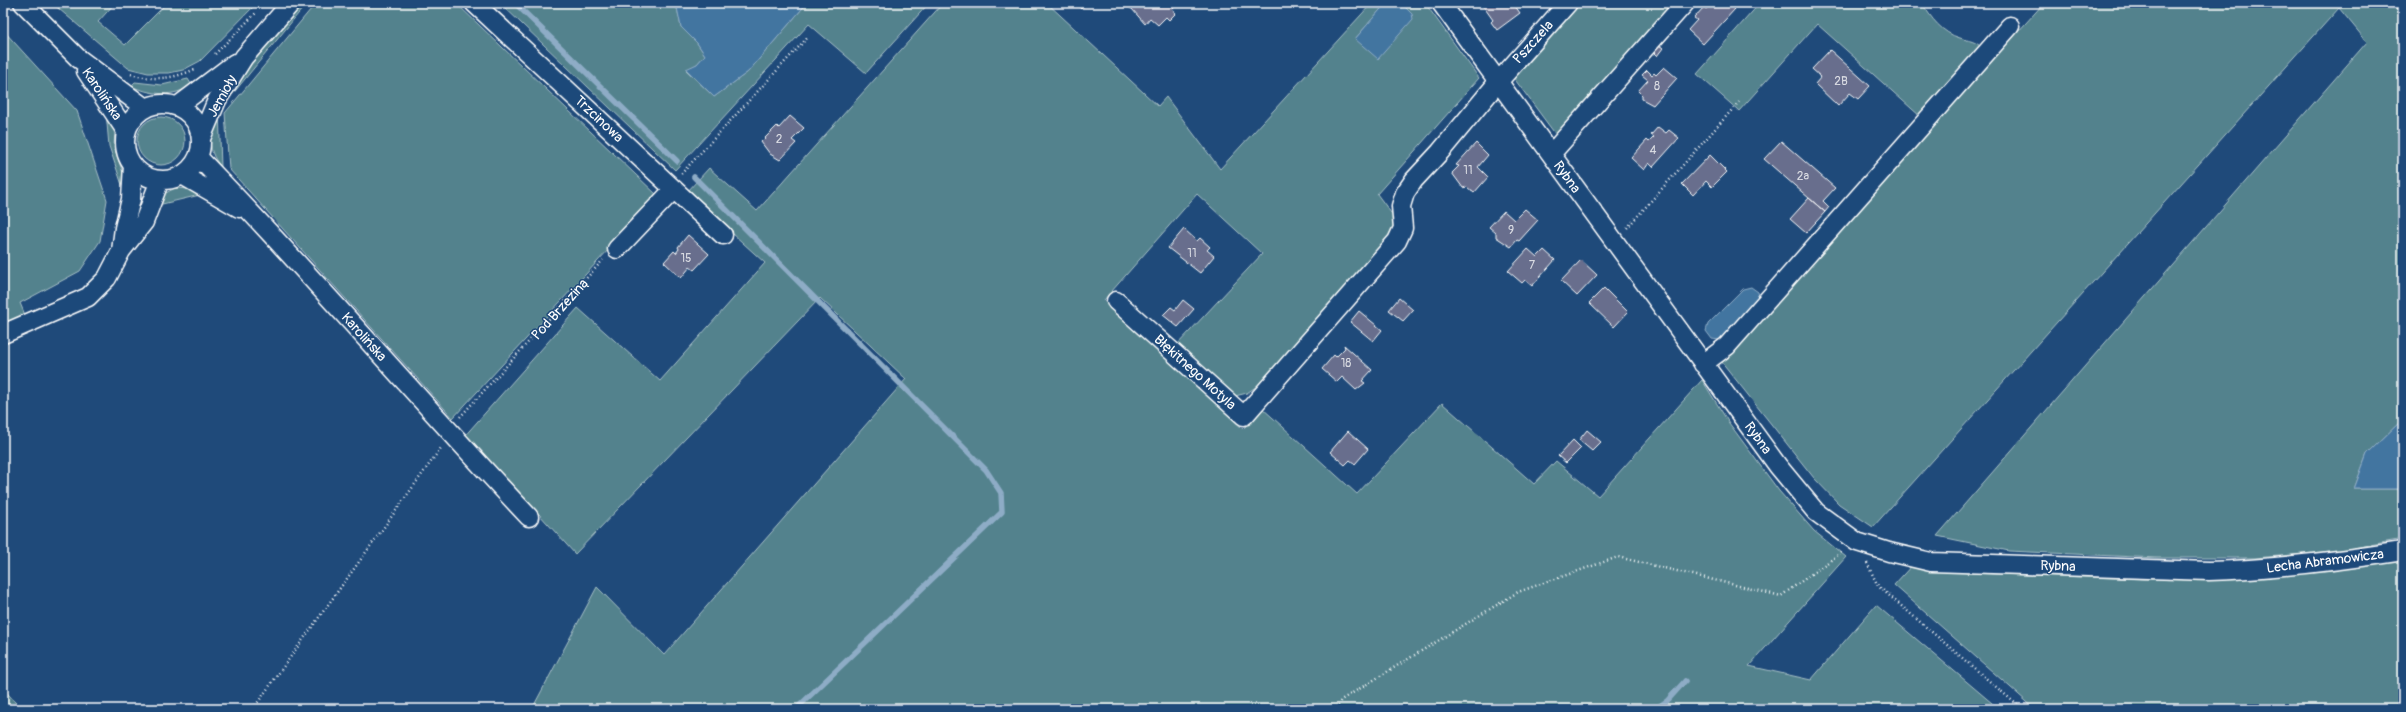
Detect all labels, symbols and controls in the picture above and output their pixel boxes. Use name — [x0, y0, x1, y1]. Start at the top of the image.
street label: Pszczela — [1509, 17, 1557, 67]
street label: Karolińska — [78, 65, 126, 123]
street label: Jemioły — [204, 72, 240, 120]
house number: 2B — [1834, 74, 1848, 89]
house number: 8 — [1654, 79, 1660, 94]
street label: Trzcinowa — [571, 92, 627, 146]
house number: 2 — [776, 132, 783, 147]
house number: 4 — [1650, 143, 1657, 158]
street label: Rybna — [1550, 158, 1584, 196]
house number: 11 — [1463, 163, 1473, 178]
house number: 2a — [1797, 169, 1810, 184]
house number: 9 — [1508, 223, 1514, 238]
house number: 11 — [1187, 246, 1197, 261]
house number: 15 — [680, 251, 692, 266]
house number: 7 — [1529, 258, 1536, 273]
street label: Pod Brzeziną — [528, 275, 592, 343]
street label: Karolińska — [338, 309, 390, 365]
street label: Błękitnego Motyla — [1151, 331, 1239, 413]
house number: 18 — [1341, 356, 1351, 371]
street label: Rybna — [1741, 419, 1775, 457]
street label: Lecha Abramowicza — [2265, 545, 2385, 577]
street label: Rybna — [2040, 557, 2076, 575]

